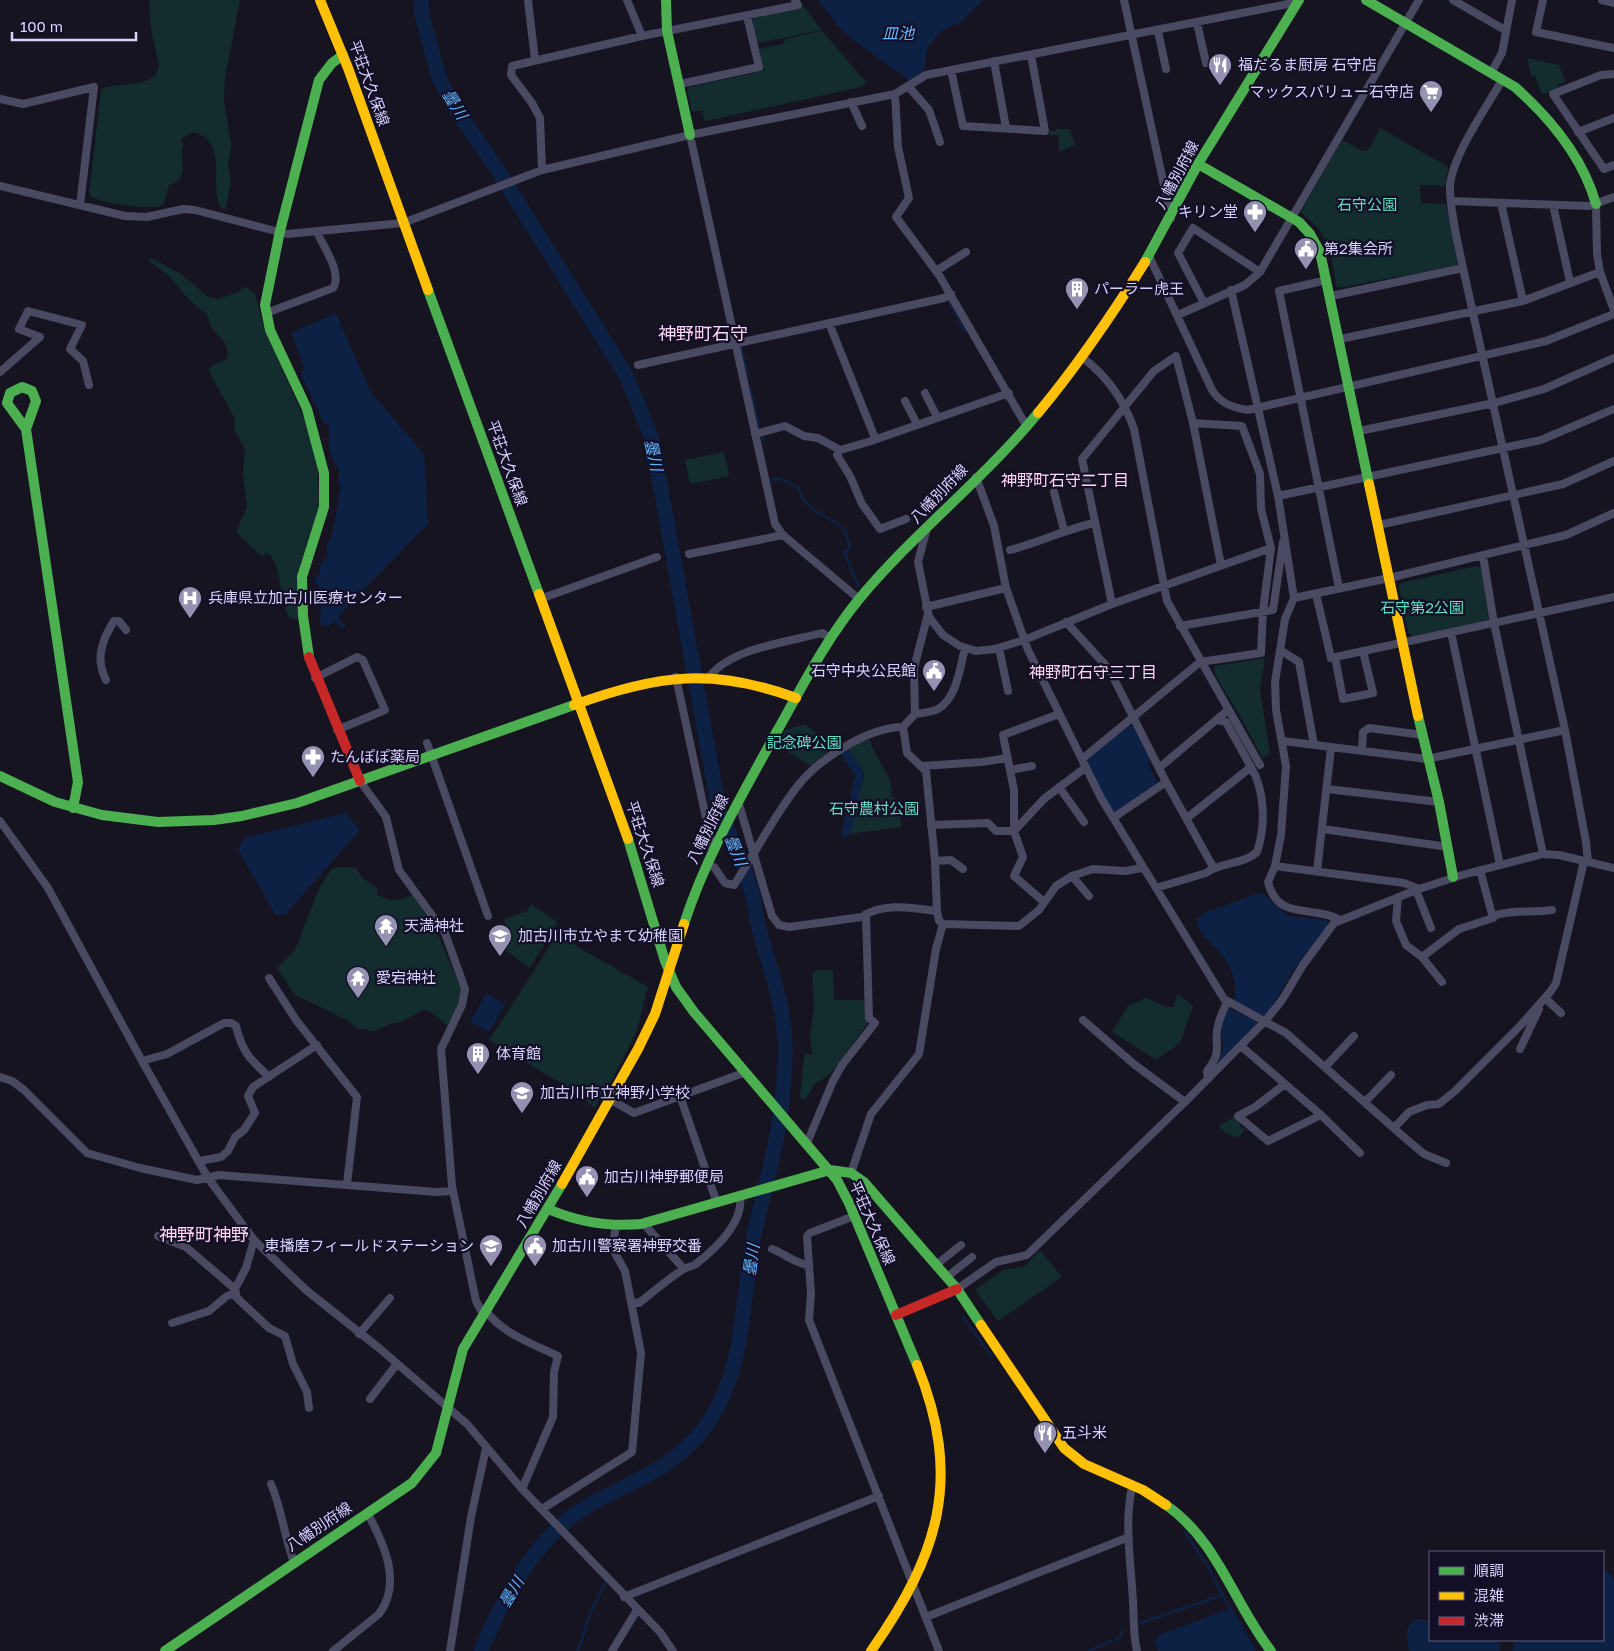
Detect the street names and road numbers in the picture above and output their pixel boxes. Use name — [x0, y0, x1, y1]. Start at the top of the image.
street label: 平荘大久保線 — [346, 37, 394, 128]
street label: 八幡別府線 — [1151, 137, 1202, 212]
street label: 平荘大久保線 — [484, 417, 532, 508]
street label: 八幡別府線 — [906, 460, 971, 527]
street label: 八幡別府線 — [683, 791, 732, 866]
street label: 平荘大久保線 — [623, 798, 668, 889]
street label: 八幡別府線 — [512, 1157, 565, 1230]
street label: 平荘大久保線 — [846, 1178, 899, 1267]
street label: 八幡別府線 — [282, 1498, 355, 1555]

